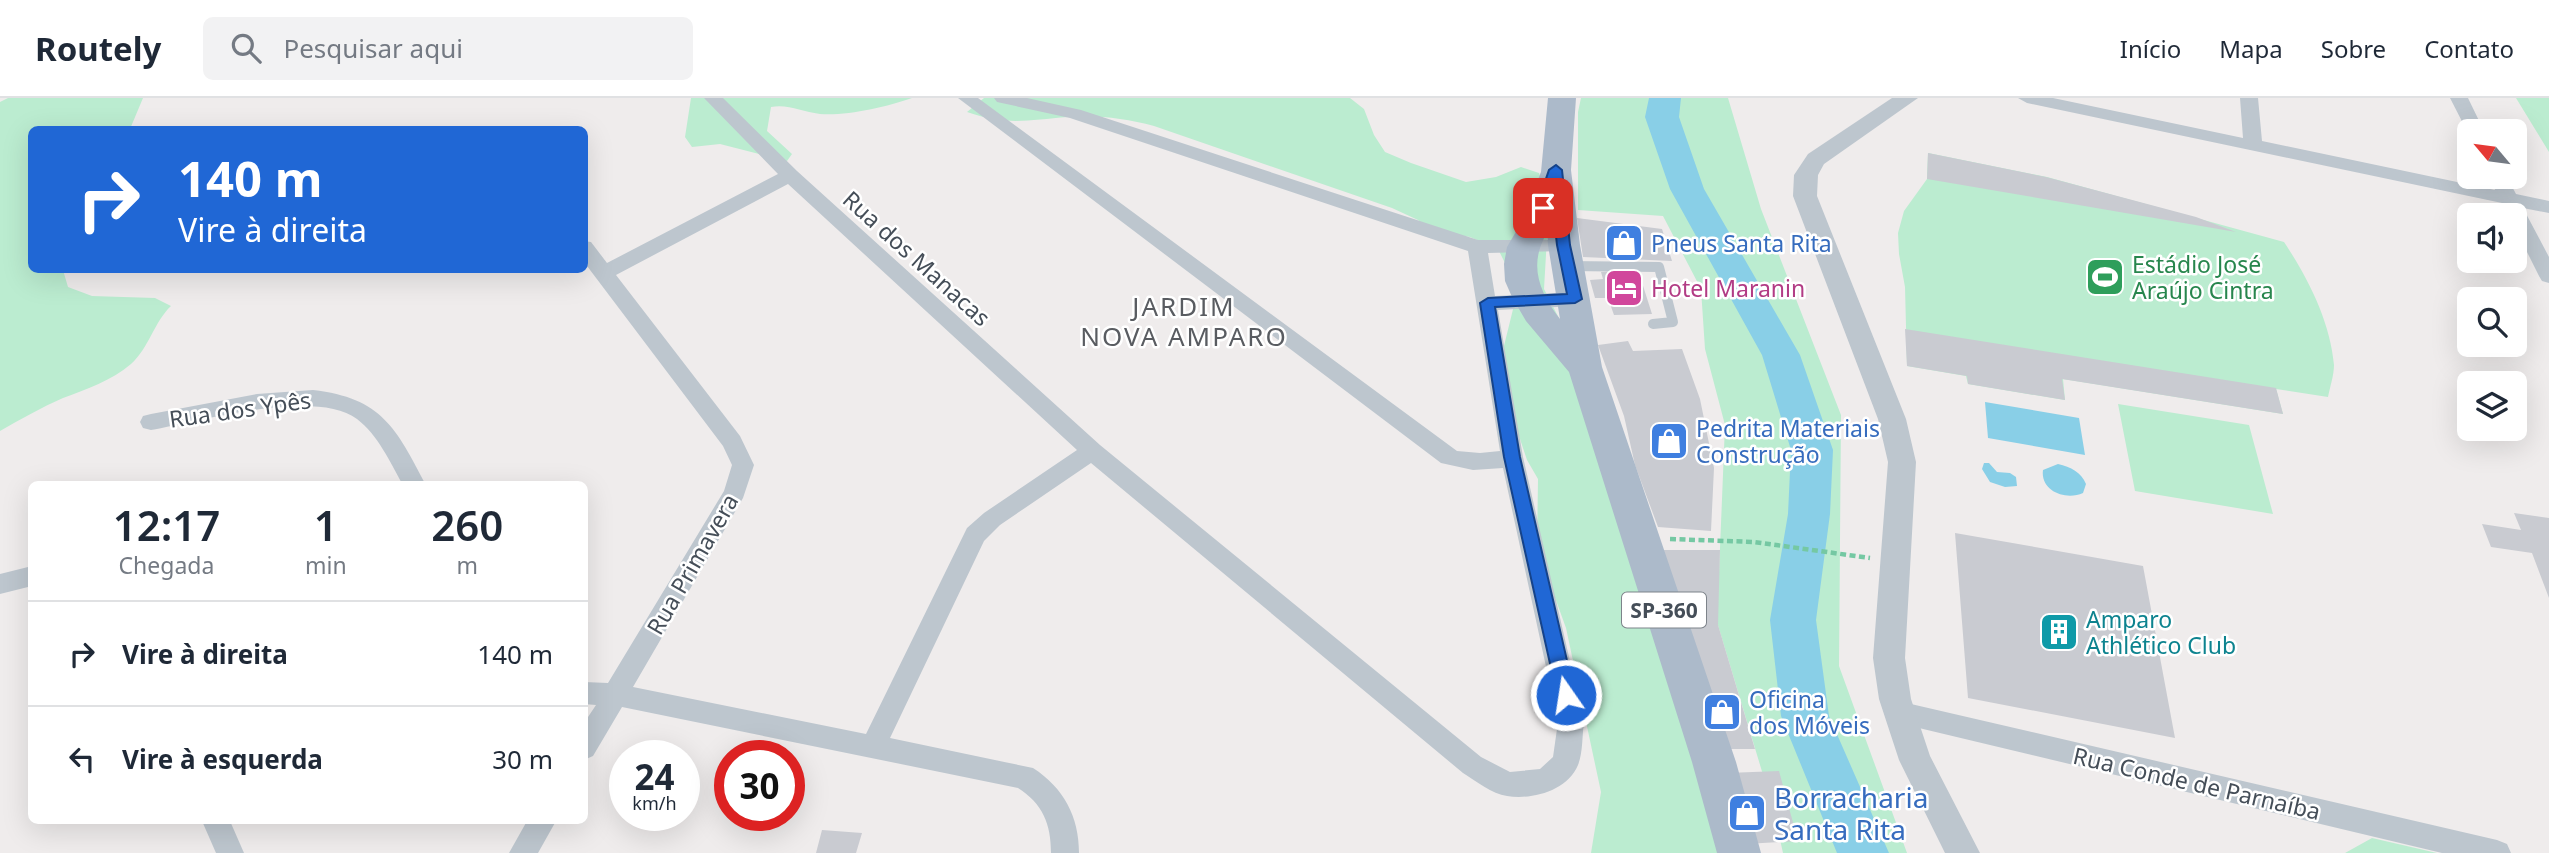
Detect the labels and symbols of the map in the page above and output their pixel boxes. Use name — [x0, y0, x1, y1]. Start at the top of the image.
north arrow — [2457, 119, 2527, 189]
pin — [1513, 178, 1573, 238]
street label: Rua dos Manacas — [836, 183, 998, 333]
shop icon: Pneus Santa Rita — [1603, 222, 1645, 264]
place label: Pneus Santa Rita — [1651, 227, 1832, 259]
place label: Estádio José Araújo Cintra — [2132, 248, 2274, 306]
sports icon: Estádio José Araújo Cintra — [2084, 256, 2126, 298]
hotel icon: Hotel Maranin — [1603, 267, 1645, 309]
place label: Hotel Maranin — [1651, 272, 1805, 304]
district label: JARDIM NOVA AMPARO — [1080, 288, 1288, 354]
street label: Rua dos Ypês — [167, 383, 313, 435]
place label: Pedrita Materiais Construção — [1696, 412, 1880, 470]
shop icon: Pedrita Materiais Construção — [1648, 420, 1690, 462]
street label: Rua Primavera — [639, 488, 745, 640]
road number: SP-360 — [1622, 592, 1706, 628]
place label: Amparo Athlético Club — [2086, 603, 2236, 661]
building icon: Amparo Athlético Club — [2038, 611, 2080, 653]
position arrow — [1529, 658, 1603, 732]
place label: Oficina dos Móveis — [1749, 683, 1870, 741]
shop icon: Oficina dos Móveis — [1701, 691, 1743, 733]
street label: Rua Conde de Parnaíba — [2070, 739, 2324, 827]
speed limit sign: 30 — [714, 740, 805, 831]
place label: Borracharia Santa Rita — [1774, 778, 1928, 848]
shop icon: Borracharia Santa Rita — [1726, 792, 1768, 834]

